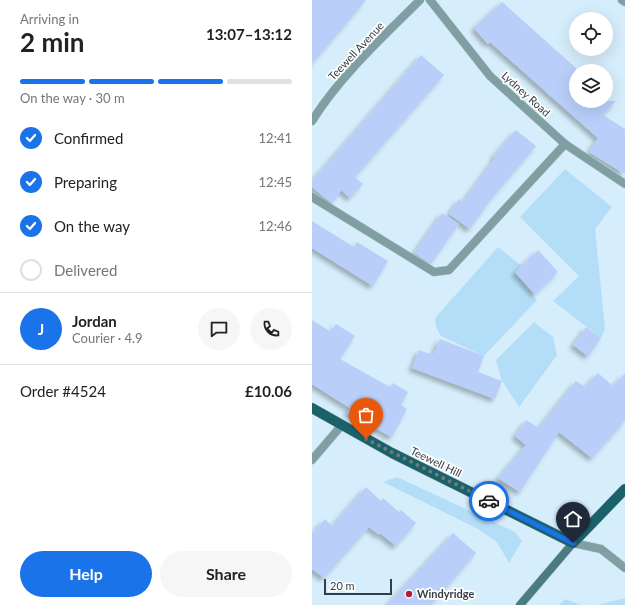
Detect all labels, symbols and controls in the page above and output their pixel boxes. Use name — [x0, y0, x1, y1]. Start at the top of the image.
text: Arriving in — [20, 11, 79, 27]
map controls — [569, 12, 613, 108]
button: locate — [569, 12, 613, 56]
street label: Teewell Avenue — [325, 19, 386, 83]
text: 13:07–13:12 — [206, 25, 292, 43]
text: 2 min — [20, 26, 84, 58]
button: layers — [569, 64, 613, 108]
street label: Lydney Road — [499, 68, 553, 119]
text: On the way · 30 m — [20, 90, 125, 106]
icon: check — [20, 127, 42, 149]
text: Confirmed — [54, 129, 123, 147]
text: 12:41 — [259, 130, 292, 146]
icon: check — [20, 171, 42, 193]
text: Preparing — [54, 173, 117, 191]
text: 12:45 — [259, 174, 292, 190]
icon: check — [20, 215, 42, 237]
text: On the way — [54, 217, 130, 235]
text: 12:46 — [259, 218, 292, 234]
text: Delivered — [54, 261, 117, 279]
button: chat — [198, 308, 240, 350]
button: phone — [250, 308, 292, 350]
text: Jordan — [72, 312, 117, 330]
text: J — [38, 320, 44, 338]
text: Courier · 4.9 — [72, 330, 143, 346]
text: Order #4524 — [20, 382, 106, 400]
text: £10.06 — [245, 382, 292, 400]
pin — [349, 398, 383, 439]
icon: bag — [355, 404, 377, 426]
street label: Teewell Hill — [409, 444, 464, 480]
courier — [469, 481, 509, 521]
icon: car — [478, 490, 500, 512]
pin — [556, 502, 590, 543]
icon: home — [562, 508, 584, 530]
button: Help — [20, 551, 152, 597]
button: Share — [160, 551, 292, 597]
scale bar — [324, 577, 392, 596]
text: 20 m — [330, 579, 355, 592]
place label: Windyridge — [417, 587, 474, 600]
marker: Windyridge — [404, 589, 414, 599]

